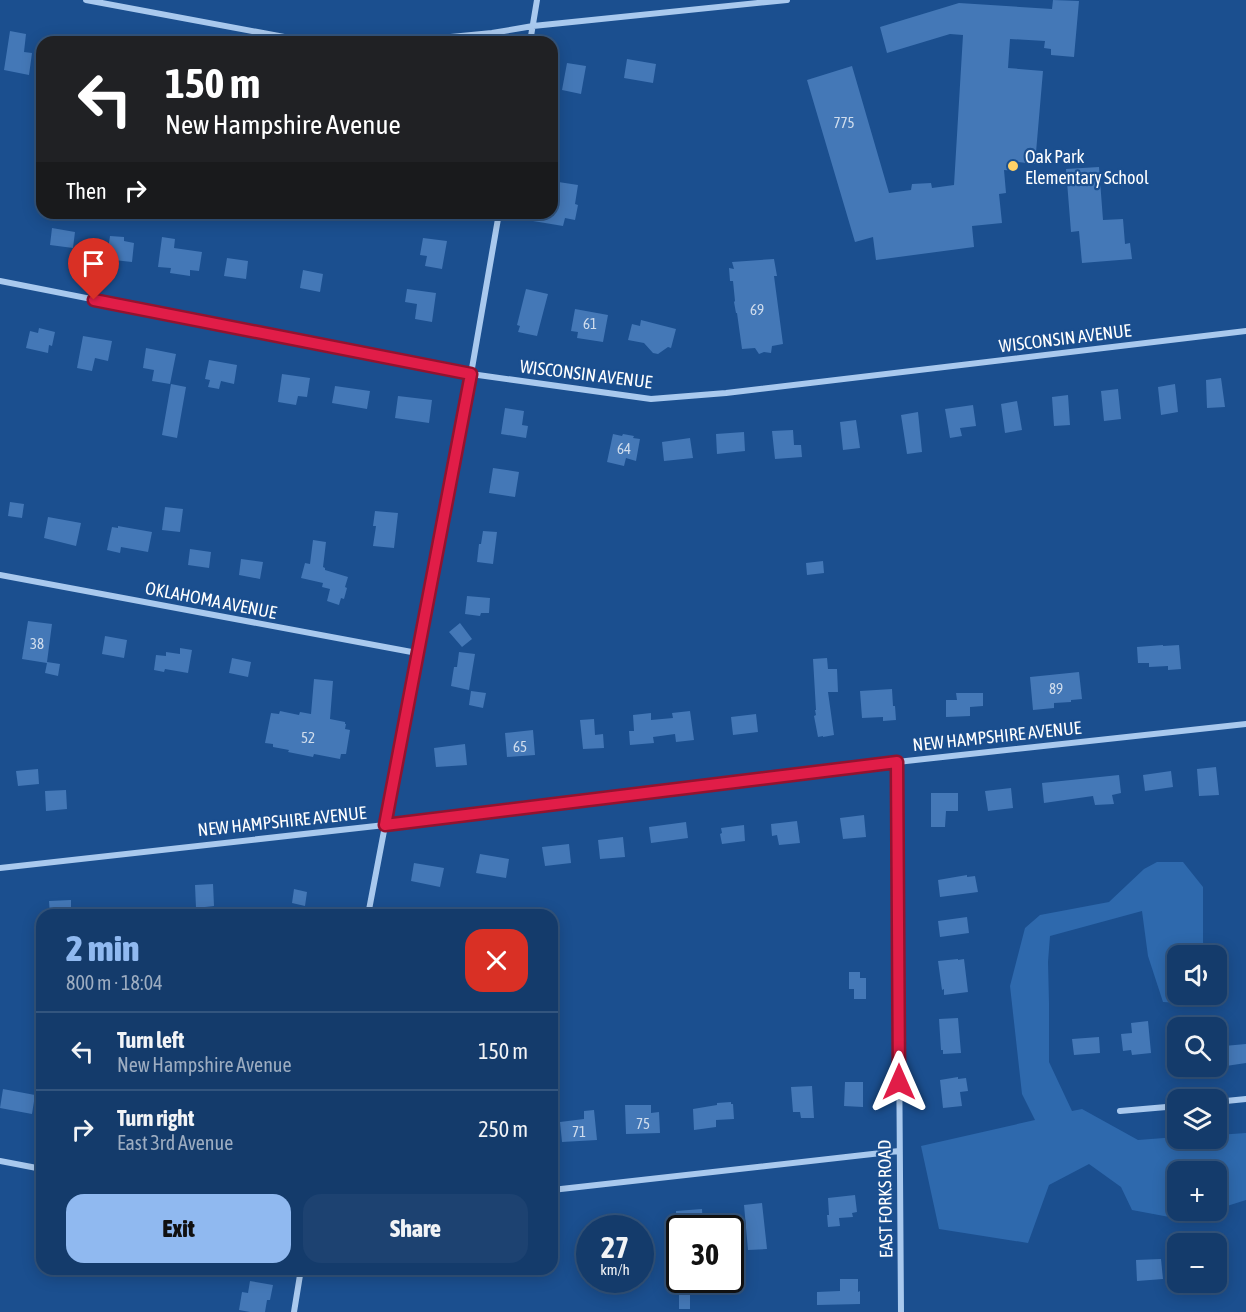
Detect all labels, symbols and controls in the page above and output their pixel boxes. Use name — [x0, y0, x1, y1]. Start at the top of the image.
text: 150 m — [165, 59, 260, 107]
icon: left — [66, 60, 144, 138]
text: New Hampshire Avenue — [165, 109, 401, 140]
house number: 775 — [833, 114, 855, 131]
place label: Oak Park Elementary School — [1025, 146, 1149, 188]
marker: Oak Park Elementary School — [1006, 159, 1020, 173]
icon: right — [119, 174, 152, 207]
text: Then — [66, 178, 107, 204]
pin — [68, 238, 119, 300]
icon: arrive — [77, 247, 110, 280]
house number: 69 — [750, 301, 764, 318]
house number: 61 — [583, 315, 597, 332]
street label: WISCONSIN AVENUE — [998, 319, 1133, 357]
street label: WISCONSIN AVENUE — [519, 355, 654, 393]
house number: 64 — [617, 440, 631, 457]
street label: OKLAHOMA AVENUE — [144, 577, 279, 623]
house number: 38 — [30, 635, 44, 652]
house number: 89 — [1049, 680, 1063, 697]
street label: NEW HAMPSHIRE AVENUE — [912, 717, 1083, 755]
house number: 52 — [301, 729, 315, 746]
house number: 65 — [513, 738, 527, 755]
street label: NEW HAMPSHIRE AVENUE — [197, 802, 368, 840]
text: 2 min — [66, 927, 140, 969]
button: close — [465, 929, 528, 992]
map controls — [1167, 945, 1227, 1293]
button: sound — [1167, 945, 1227, 1005]
text: 800 m · 18:04 — [66, 971, 163, 994]
button: search — [1167, 1017, 1227, 1077]
text: Turn left — [117, 1027, 184, 1053]
icon: left — [66, 1035, 99, 1068]
text: 150 m — [478, 1038, 528, 1064]
position arrow — [867, 1050, 931, 1114]
text: New Hampshire Avenue — [117, 1053, 292, 1076]
button: layers — [1167, 1089, 1227, 1149]
text: Turn right — [117, 1105, 194, 1131]
icon: right — [66, 1113, 99, 1146]
house number: 75 — [636, 1115, 650, 1132]
text: 250 m — [478, 1116, 528, 1142]
house number: 71 — [572, 1123, 586, 1140]
text: East 3rd Avenue — [117, 1131, 233, 1154]
street label: EAST FORKS ROAD — [873, 1140, 897, 1258]
button: + — [1167, 1161, 1227, 1221]
button: Exit — [66, 1194, 291, 1263]
button: Share — [303, 1194, 528, 1263]
speed limit sign: 30 — [666, 1215, 744, 1293]
text: 27 — [601, 1230, 629, 1264]
button: − — [1167, 1233, 1227, 1293]
text: km/h — [600, 1261, 630, 1278]

